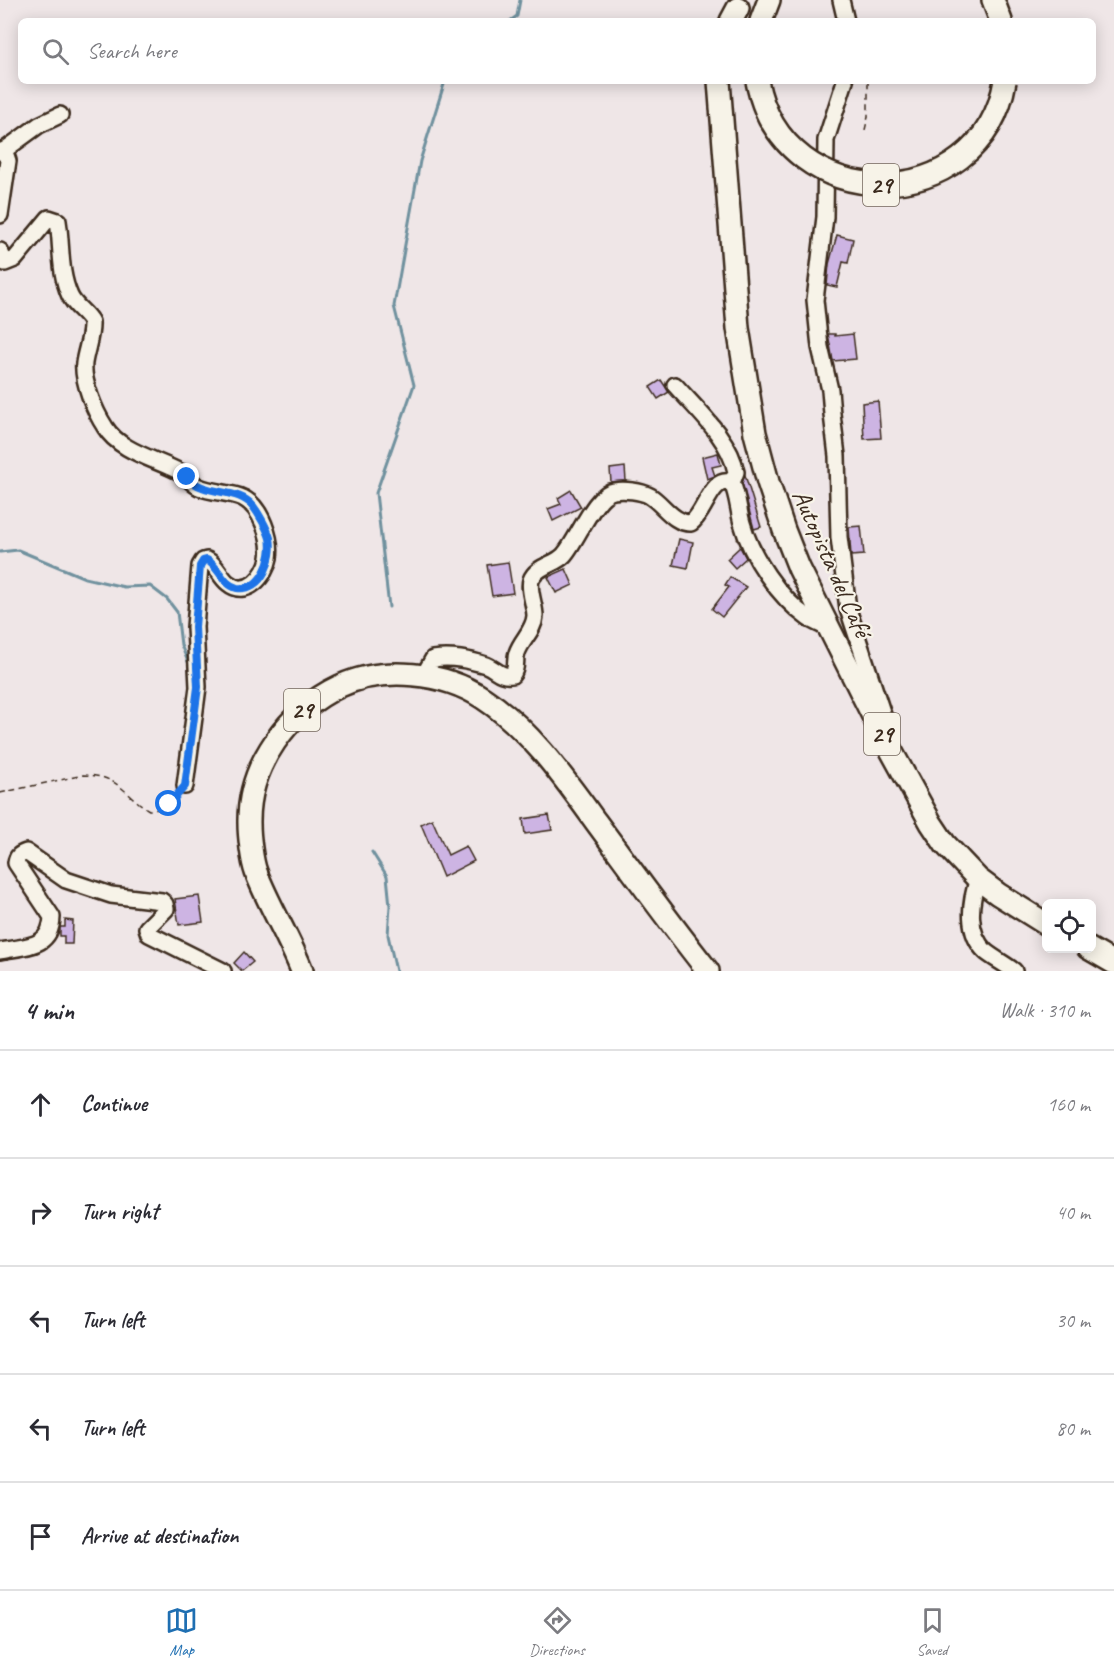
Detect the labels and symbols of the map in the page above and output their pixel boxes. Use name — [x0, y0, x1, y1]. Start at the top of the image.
road number: 29 — [863, 164, 899, 206]
route end — [173, 463, 199, 489]
street label: Autopista del Café — [785, 484, 881, 645]
road number: 29 — [284, 689, 320, 731]
road number: 29 — [864, 713, 900, 755]
route start — [155, 790, 181, 816]

